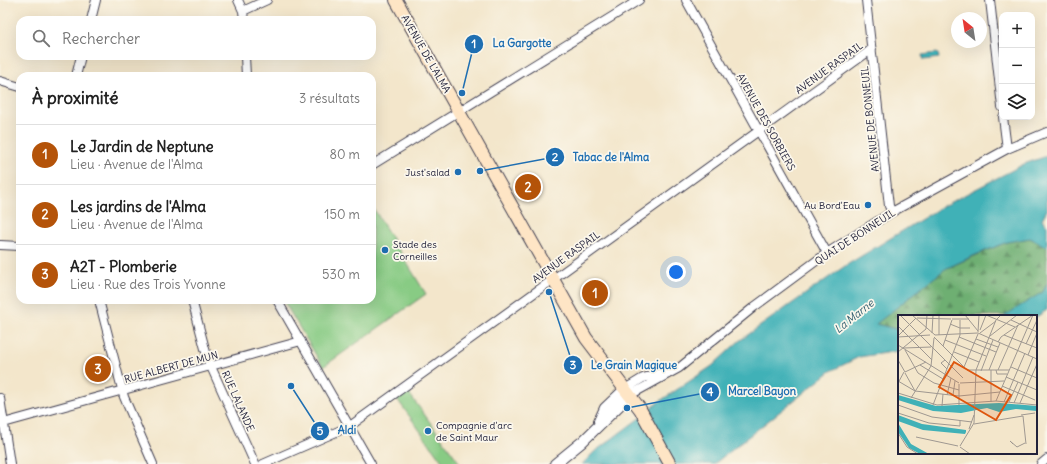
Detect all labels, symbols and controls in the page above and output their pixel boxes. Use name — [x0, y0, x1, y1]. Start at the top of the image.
north arrow — [951, 12, 987, 48]
map controls — [999, 12, 1035, 120]
button: + — [999, 12, 1035, 48]
street label: AVENUE DE L'ALMA — [398, 13, 454, 96]
search box — [16, 16, 376, 60]
icon: search — [30, 27, 52, 49]
text: Rechercher — [62, 29, 140, 48]
callout: La Gargotte — [464, 32, 559, 55]
text: 1 — [472, 36, 476, 51]
text: La Gargotte — [493, 36, 551, 51]
street label: AVENUE RASPAIL — [793, 39, 866, 97]
button: − — [999, 48, 1035, 84]
street label: AVENUE DE BONNEUIL — [858, 65, 882, 172]
street label: AVENUE DES SORBIERS — [734, 71, 798, 173]
button: layers — [999, 84, 1035, 120]
text: À proximité — [32, 87, 118, 109]
text: 3 résultats — [299, 90, 360, 107]
text: Le Jardin de Neptune — [70, 137, 214, 156]
text: 1 — [42, 146, 48, 163]
text: 80 m — [329, 146, 360, 163]
callout: Tabac de l'Alma — [545, 146, 657, 169]
text: 2 — [552, 149, 559, 164]
text: Tabac de l'Alma — [573, 150, 650, 164]
text: Lieu · Avenue de l'Alma — [70, 156, 203, 173]
place label: Just'salad — [405, 166, 450, 179]
marker: Just'salad — [453, 167, 463, 177]
pin: 2 — [515, 172, 541, 202]
text: Les jardins de l'Alma — [70, 197, 206, 216]
place label: Au Bord'Eau — [804, 199, 860, 212]
marker: Au Bord'Eau — [863, 200, 873, 210]
text: 2 — [41, 206, 49, 223]
text: 150 m — [324, 206, 360, 223]
street label: QUAI DE BONNEUIL — [812, 206, 898, 268]
text: Lieu · Avenue de l'Alma — [70, 216, 203, 233]
street label: AVENUE RASPAIL — [530, 228, 603, 286]
place label: Stade des Corneilles — [393, 238, 437, 263]
marker: Stade des Corneilles — [380, 245, 390, 255]
text: A2T - Plomberie — [70, 257, 177, 276]
your location — [666, 262, 686, 282]
text: 3 — [41, 266, 49, 283]
text: 530 m — [322, 266, 360, 283]
text: Lieu · Rue des Trois Yvonne — [70, 276, 226, 293]
pin: 1 — [582, 278, 608, 308]
water label: La Marne — [831, 295, 877, 336]
inset map — [898, 315, 1037, 454]
street label: RUE ALBERT DE MUN — [123, 348, 219, 386]
callout: Le Grain Magique — [563, 353, 685, 376]
pin: 3 — [85, 354, 111, 384]
text: 3 — [570, 357, 577, 372]
text: Le Grain Magique — [591, 358, 677, 373]
street label: RUE LALANDE — [219, 369, 257, 433]
callout: Marcel Bayon — [700, 380, 804, 403]
text: 4 — [707, 384, 714, 399]
text: Marcel Bayon — [728, 384, 797, 399]
callout: Aldi — [310, 419, 364, 442]
place label: Compagnie d'arc de Saint Maur — [436, 419, 512, 444]
text: 5 — [317, 423, 324, 438]
text: Aldi — [338, 423, 356, 437]
marker: Compagnie d'arc de Saint Maur — [423, 426, 433, 436]

